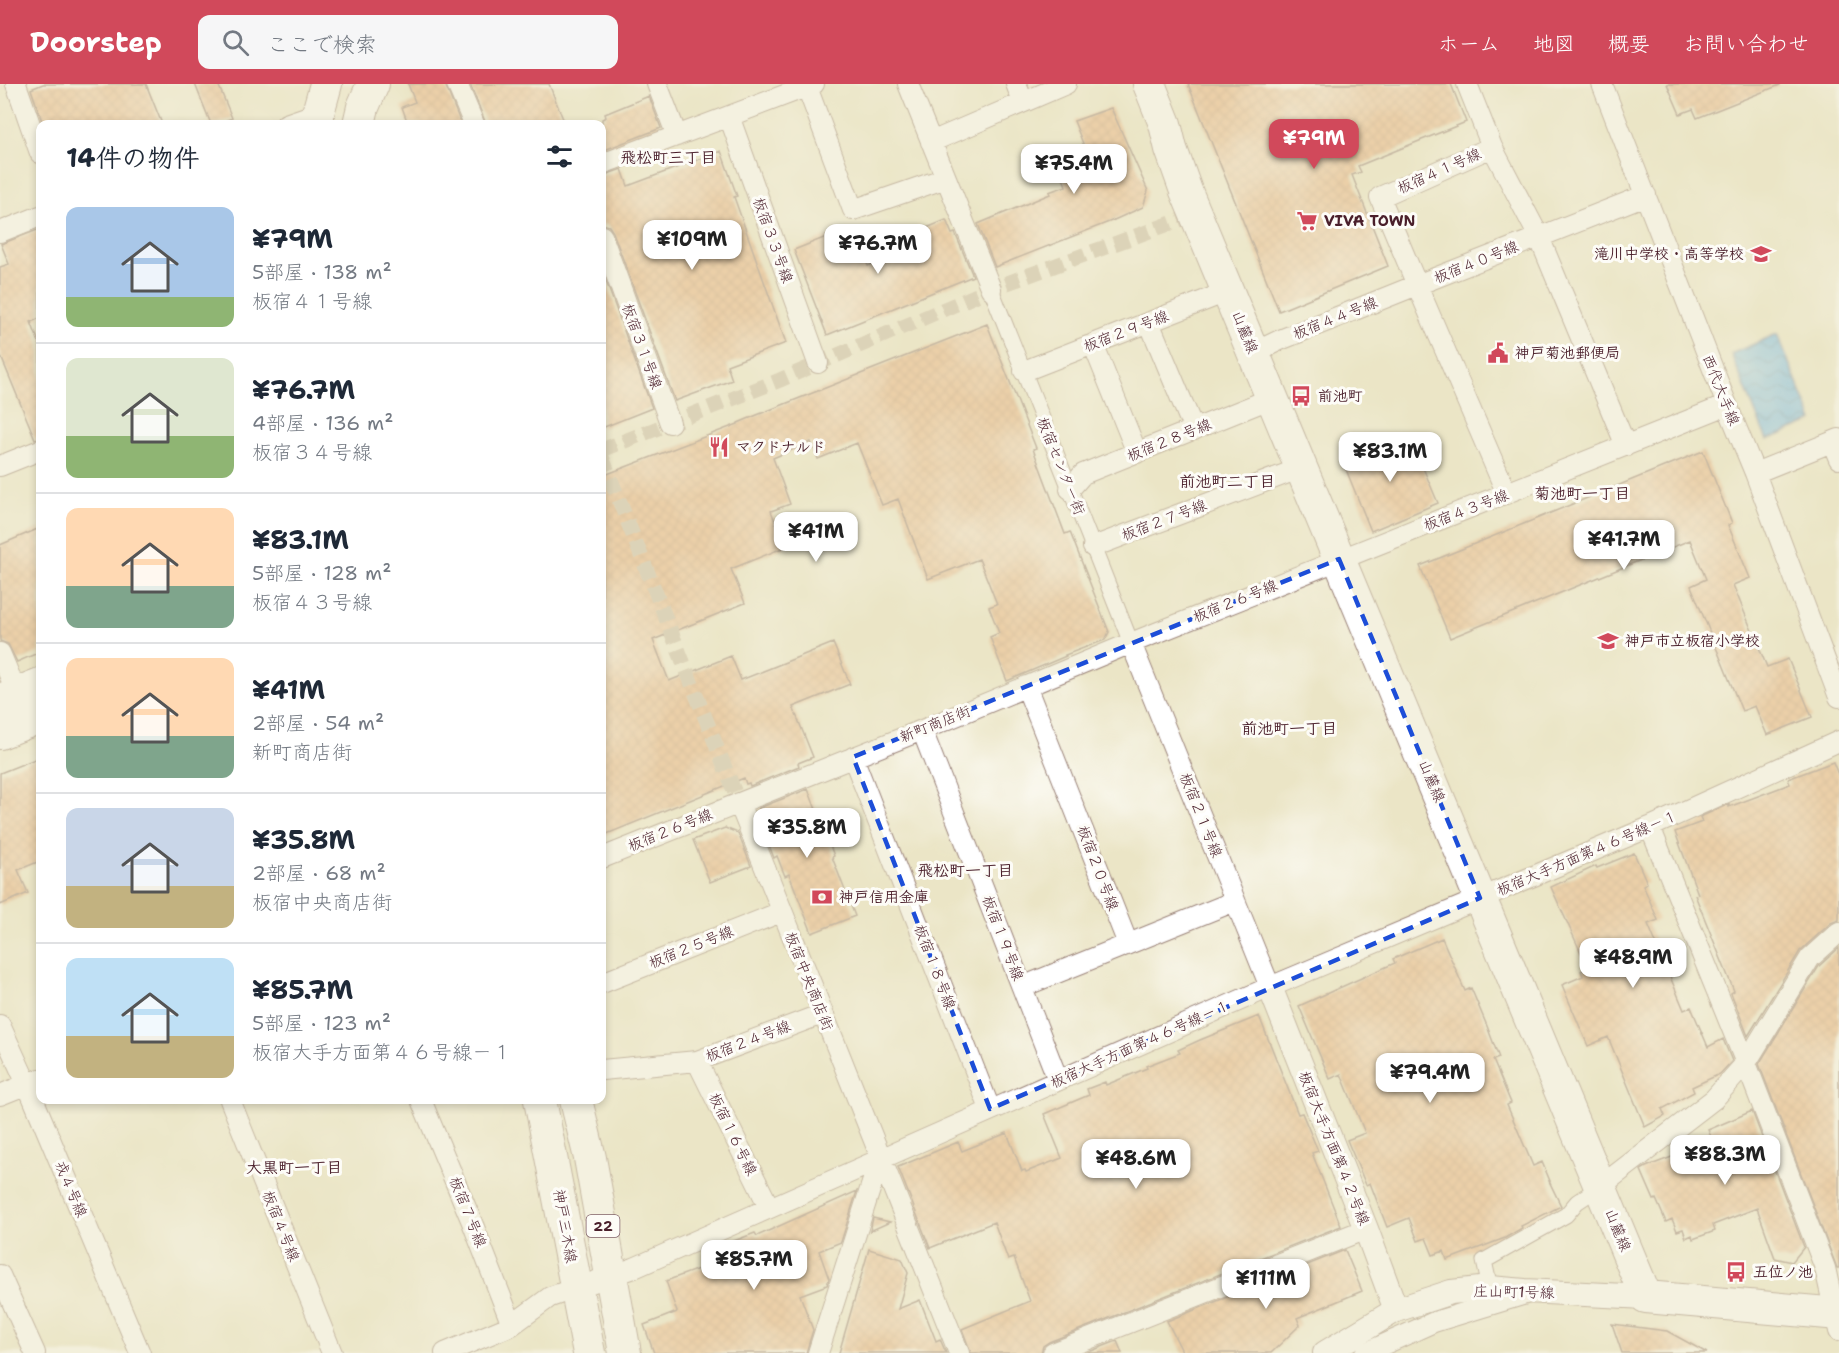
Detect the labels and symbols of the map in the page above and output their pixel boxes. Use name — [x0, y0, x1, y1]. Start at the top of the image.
pin: ¥79M — [1278, 119, 1350, 170]
pin: ¥75.4M — [1025, 144, 1123, 195]
street label: 板宿４１号線 — [1394, 144, 1484, 198]
district label: 飛松町三丁目 — [620, 147, 716, 168]
street label: 板宿３３号線 — [748, 194, 798, 286]
supermarket icon: VIVA TOWN — [1295, 209, 1319, 233]
place label: VIVA TOWN — [1324, 211, 1415, 231]
pin: ¥109M — [650, 220, 734, 271]
pin: ¥76.7M — [829, 224, 927, 275]
street label: 板宿４０号線 — [1431, 236, 1521, 288]
school or university icon: 滝川中学校・高等学校 — [1749, 242, 1773, 266]
place label: 滝川中学校・高等学校 — [1594, 244, 1744, 264]
street label: 板宿４４号線 — [1290, 292, 1380, 344]
street label: 板宿３１号線 — [617, 300, 667, 392]
street label: 板宿２９号線 — [1080, 306, 1172, 356]
street label: 山麓線 — [1227, 307, 1263, 357]
public building icon: 神戸菊池郵便局 — [1486, 341, 1510, 365]
place label: 神戸菊池郵便局 — [1515, 343, 1620, 363]
street label: 西代大手線 — [1698, 351, 1744, 429]
bus stop icon: 前池町 — [1289, 384, 1313, 408]
place label: 前池町 — [1318, 386, 1363, 406]
street label: 板宿センター街 — [1032, 414, 1090, 518]
street label: 板宿２８号線 — [1124, 414, 1214, 466]
pin: ¥83.1M — [1341, 432, 1439, 483]
restaurant icon: マクドナルド — [707, 435, 731, 459]
place label: マクドナルド — [736, 437, 825, 457]
district label: 前池町二丁目 — [1179, 471, 1275, 492]
district label: 菊池町一丁目 — [1534, 483, 1630, 504]
street label: 板宿４３号線 — [1420, 485, 1512, 535]
street label: 板宿２７号線 — [1118, 495, 1210, 545]
pin: ¥41M — [780, 512, 852, 563]
pin: ¥41.7M — [1575, 520, 1673, 571]
street label: 板宿２６号線 — [1190, 575, 1280, 627]
school or university icon: 神戸市立板宿小学校 — [1596, 629, 1620, 653]
place label: 神戸市立板宿小学校 — [1625, 631, 1760, 651]
street label: 新町商店街 — [896, 701, 974, 747]
district label: 前池町一丁目 — [1241, 718, 1337, 739]
street label: 山麓線 — [1414, 756, 1450, 806]
street label: 板宿２１号線 — [1175, 770, 1227, 860]
street label: 板宿２６号線 — [625, 804, 715, 856]
street label: 板宿大手方面第４６号線－１ — [1493, 806, 1681, 900]
pin: ¥35.8M — [758, 808, 856, 859]
street label: 板宿２０号線 — [1073, 822, 1123, 914]
district label: 飛松町一丁目 — [917, 860, 1013, 881]
bank icon: 神戸信用金庫 — [810, 885, 834, 909]
place label: 神戸信用金庫 — [839, 887, 929, 907]
street label: 板宿１９号線 — [978, 892, 1028, 984]
street label: 板宿２５号線 — [646, 921, 736, 973]
street label: 板宿１８号線 — [910, 921, 960, 1013]
street label: 板宿中央商店街 — [780, 929, 838, 1033]
pin: ¥48.9M — [1584, 938, 1682, 989]
street label: 板宿大手方面第４６号線－１ — [1047, 995, 1233, 1093]
street label: 板宿２４号線 — [702, 1016, 794, 1066]
pin: ¥79.4M — [1381, 1053, 1479, 1104]
street label: 板宿大手方面第４２号線 — [1294, 1068, 1374, 1228]
street label: 板宿１６号線 — [704, 1089, 762, 1179]
pin: ¥88.3M — [1676, 1135, 1774, 1186]
pin: ¥48.6M — [1087, 1139, 1185, 1190]
street label: 戎４号線 — [50, 1157, 92, 1221]
district label: 大黒町一丁目 — [246, 1157, 342, 1178]
street label: 板宿７号線 — [445, 1173, 491, 1251]
street label: 板宿４号線 — [258, 1187, 304, 1265]
street label: 神戸三木線 — [549, 1187, 581, 1265]
street label: 山麓線 — [1600, 1205, 1636, 1255]
road number: 22 — [586, 1215, 620, 1237]
pin: ¥85.7M — [705, 1240, 803, 1291]
pin: ¥111M — [1224, 1259, 1308, 1310]
bus stop icon: 五位ノ池 — [1724, 1260, 1748, 1284]
place label: 五位ノ池 — [1753, 1262, 1813, 1282]
street label: 庄山町1号線 — [1473, 1281, 1555, 1303]

